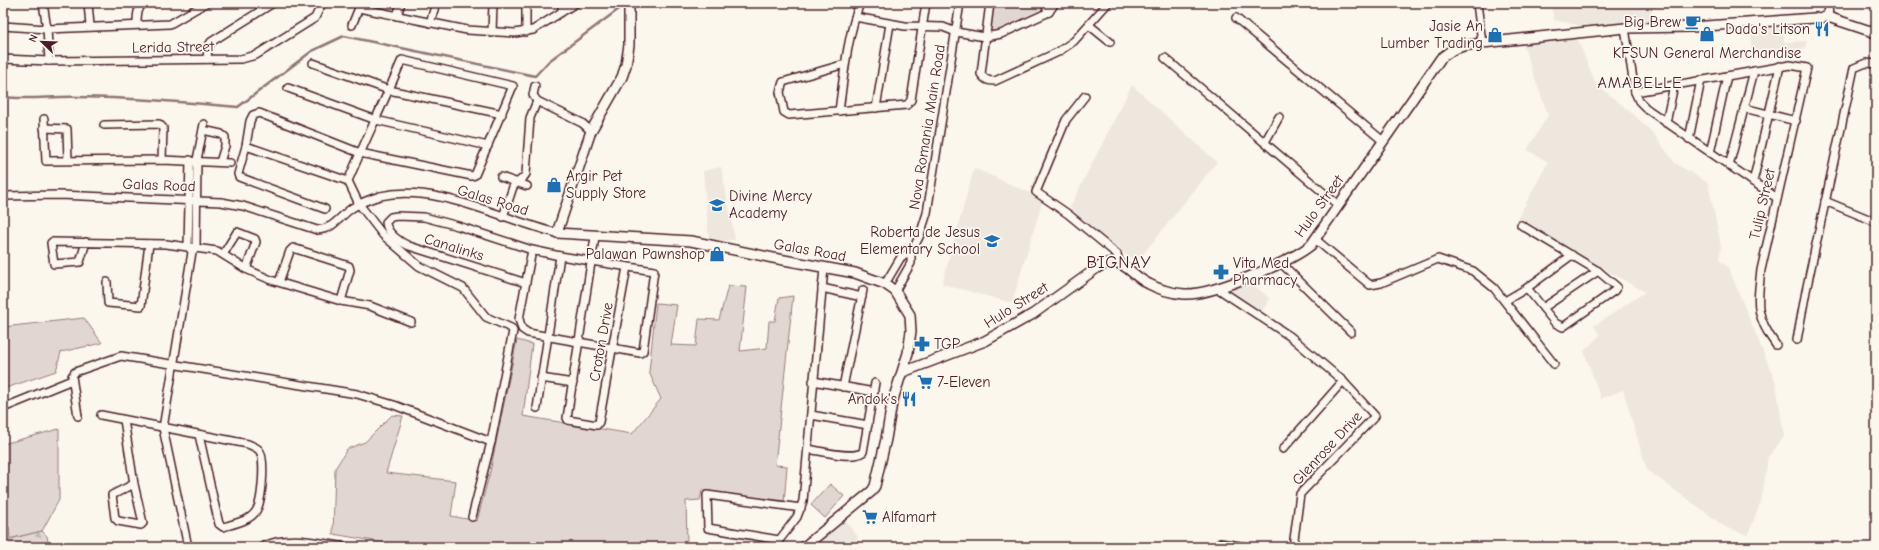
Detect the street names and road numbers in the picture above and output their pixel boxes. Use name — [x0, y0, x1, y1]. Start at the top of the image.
street label: Lerida Street — [132, 37, 215, 57]
street label: Nova Romania Main Road — [905, 43, 949, 211]
street label: Tulip Street — [1745, 166, 1779, 241]
street label: Hulo Street — [1290, 171, 1348, 241]
street label: Galas Road — [122, 175, 196, 195]
street label: Galas Road — [455, 181, 531, 219]
street label: Canalinks — [422, 229, 486, 265]
street label: Galas Road — [772, 235, 848, 265]
street label: Hulo Street — [981, 278, 1052, 332]
street label: Croton Drive — [585, 301, 617, 383]
street label: Glenrose Drive — [1288, 407, 1366, 489]

